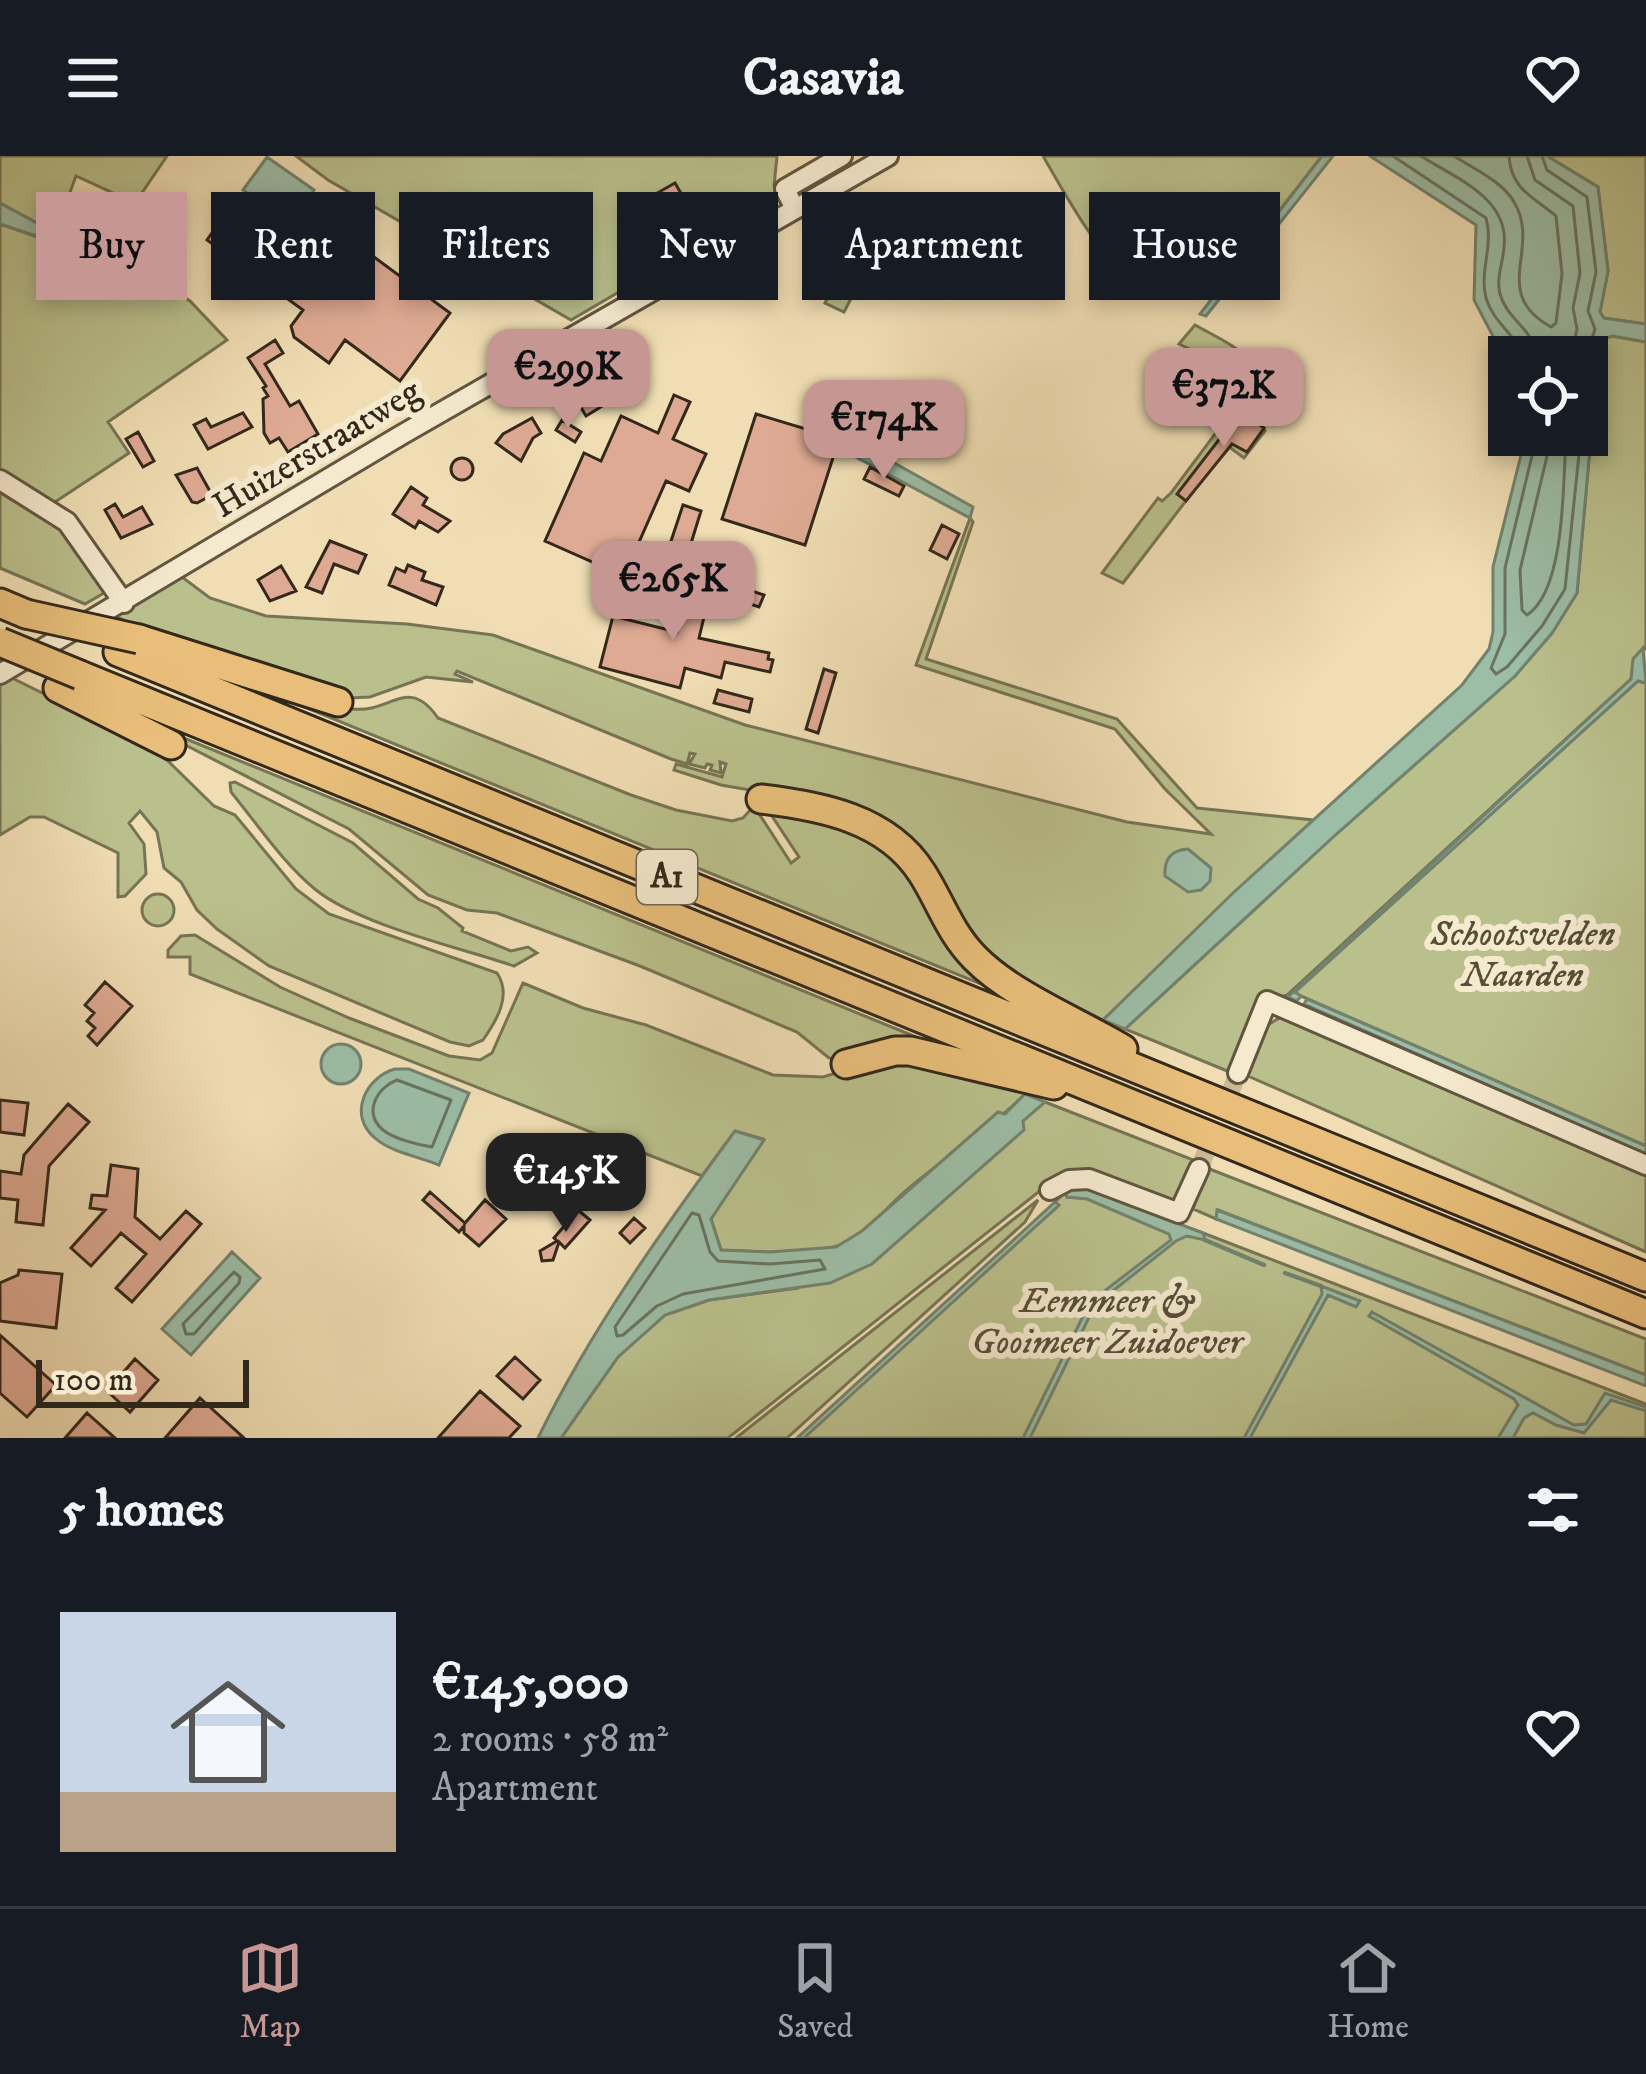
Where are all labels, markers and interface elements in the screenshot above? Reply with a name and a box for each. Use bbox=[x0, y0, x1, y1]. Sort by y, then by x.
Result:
icon: menu bbox=[60, 45, 126, 111]
text: Casavia bbox=[743, 45, 903, 112]
icon: heart bbox=[1520, 45, 1586, 111]
chip: Buy bbox=[36, 192, 187, 300]
chip: Rent bbox=[211, 192, 375, 300]
chip: Filters bbox=[399, 192, 593, 300]
chip: New bbox=[617, 192, 778, 300]
chip: Apartment bbox=[802, 192, 1065, 300]
chip: House bbox=[1089, 192, 1280, 300]
pin: €299K bbox=[484, 329, 652, 431]
map controls bbox=[1488, 336, 1608, 456]
button: locate bbox=[1488, 336, 1608, 456]
text: €299K bbox=[514, 343, 622, 392]
pin: €372K bbox=[1140, 348, 1308, 450]
text: €372K bbox=[1172, 362, 1276, 411]
street label: Huizerstraatweg bbox=[205, 369, 430, 529]
pin: €174K bbox=[800, 380, 968, 482]
text: €174K bbox=[831, 394, 937, 443]
pin: €265K bbox=[589, 541, 757, 643]
text: €265K bbox=[618, 555, 728, 604]
road number: A1 bbox=[637, 850, 697, 904]
park label: Schootsvelden Naarden bbox=[1429, 912, 1616, 998]
pin: €145K bbox=[482, 1133, 650, 1235]
text: €145K bbox=[513, 1147, 619, 1196]
park label: Eemmeer & Gooimeer Zuidoever bbox=[972, 1279, 1246, 1365]
scale bar bbox=[36, 1354, 249, 1407]
text: 100 m bbox=[54, 1360, 133, 1401]
icon: filters bbox=[1520, 1477, 1586, 1543]
text: 5 homes bbox=[60, 1478, 224, 1542]
text: €145,000 bbox=[432, 1651, 630, 1715]
icon: home bbox=[156, 1660, 300, 1804]
icon: heart bbox=[1520, 1699, 1586, 1765]
text: 2 rooms · 58 m² bbox=[432, 1715, 668, 1764]
text: Apartment bbox=[432, 1764, 598, 1813]
tab: Map bbox=[237, 1935, 303, 2048]
tab: Saved bbox=[777, 1935, 853, 2048]
tab: Home bbox=[1327, 1935, 1409, 2048]

